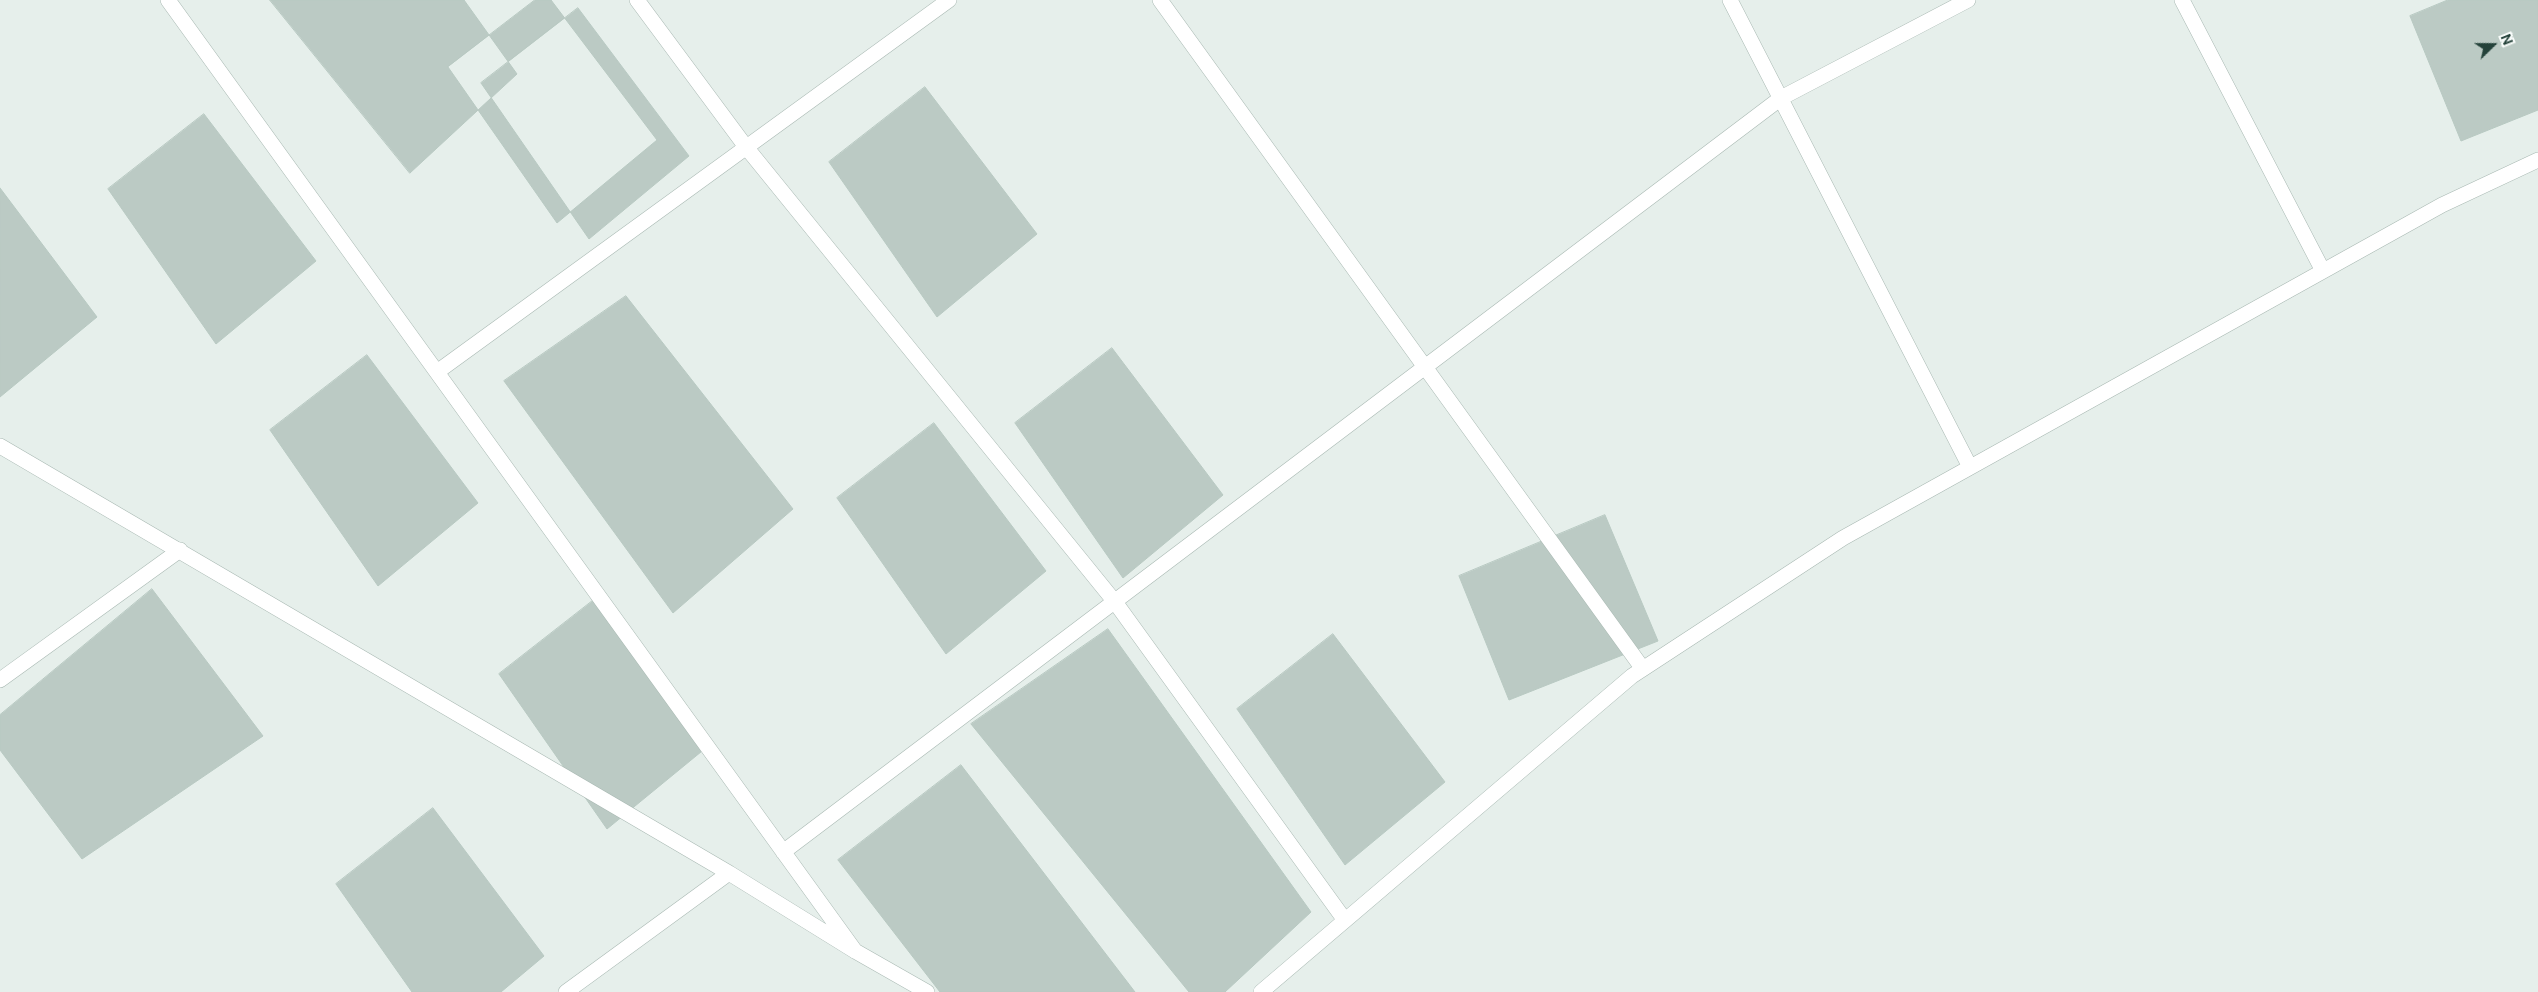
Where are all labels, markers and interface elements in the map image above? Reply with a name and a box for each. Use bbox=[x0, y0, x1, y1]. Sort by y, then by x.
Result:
north arrow bbox=[2468, 20, 2518, 70]
text: N bbox=[2497, 31, 2517, 47]

